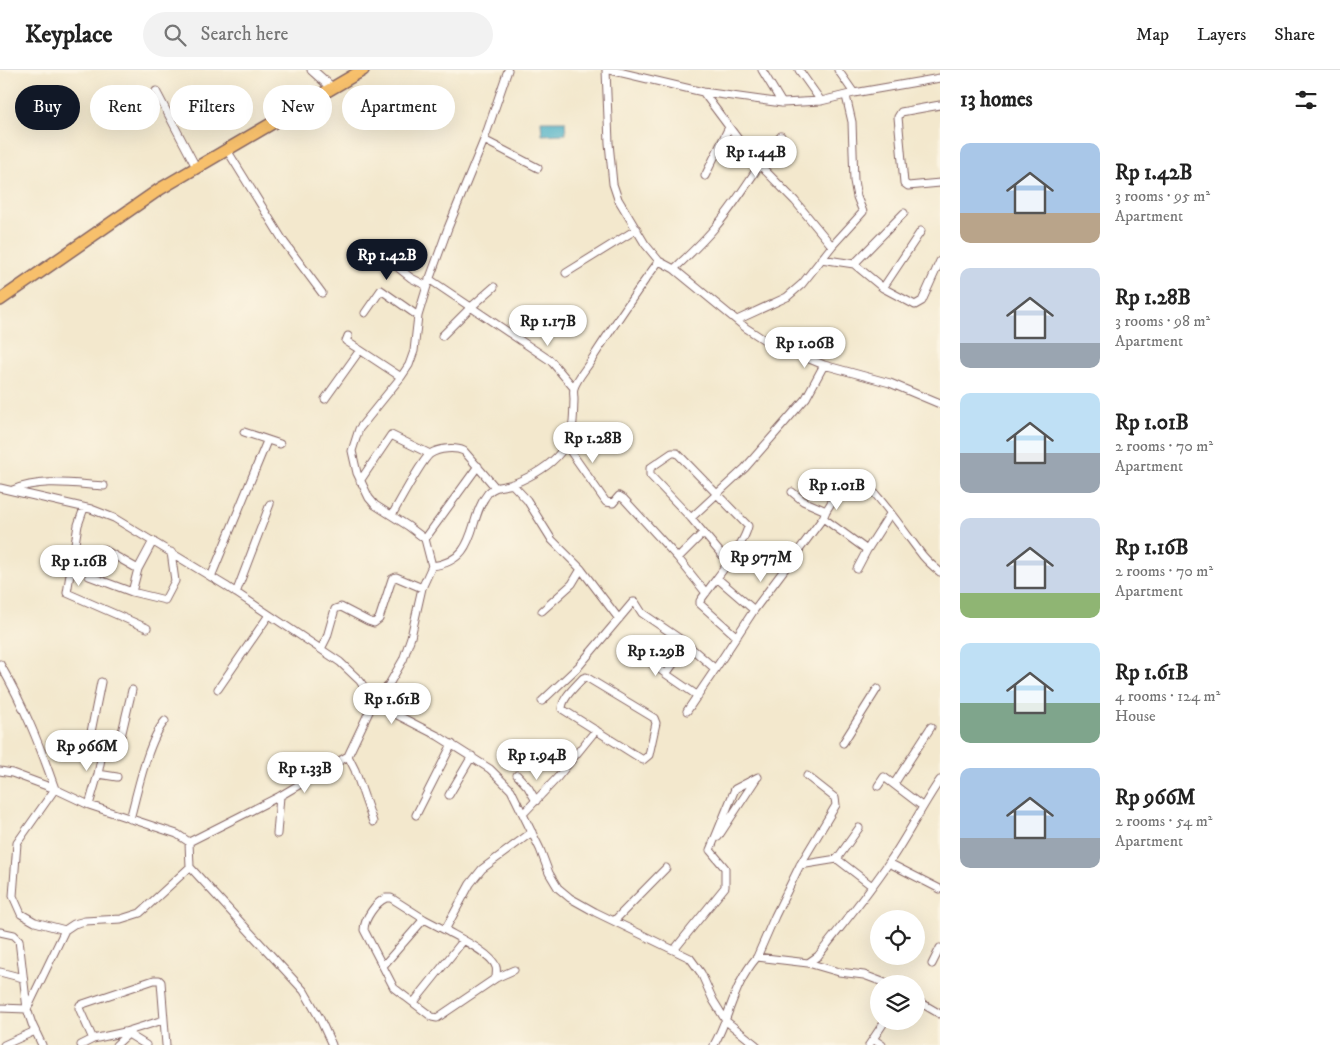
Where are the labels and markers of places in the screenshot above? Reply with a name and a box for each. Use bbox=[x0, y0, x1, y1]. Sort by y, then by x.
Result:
pin: Rp 1.44B bbox=[704, 136, 808, 178]
pin: Rp 1.42B bbox=[335, 238, 439, 281]
pin: Rp 1.17B bbox=[496, 304, 600, 347]
pin: Rp 1.06B bbox=[753, 326, 857, 369]
pin: Rp 1.28B bbox=[541, 422, 645, 464]
pin: Rp 1.01B bbox=[785, 468, 889, 511]
pin: Rp 977M bbox=[715, 540, 807, 583]
pin: Rp 1.16B bbox=[27, 544, 131, 587]
pin: Rp 1.29B bbox=[604, 634, 708, 677]
pin: Rp 1.61B bbox=[340, 682, 444, 725]
pin: Rp 966M bbox=[41, 730, 133, 772]
pin: Rp 1.94B bbox=[485, 738, 589, 781]
pin: Rp 1.33B bbox=[253, 752, 357, 794]

